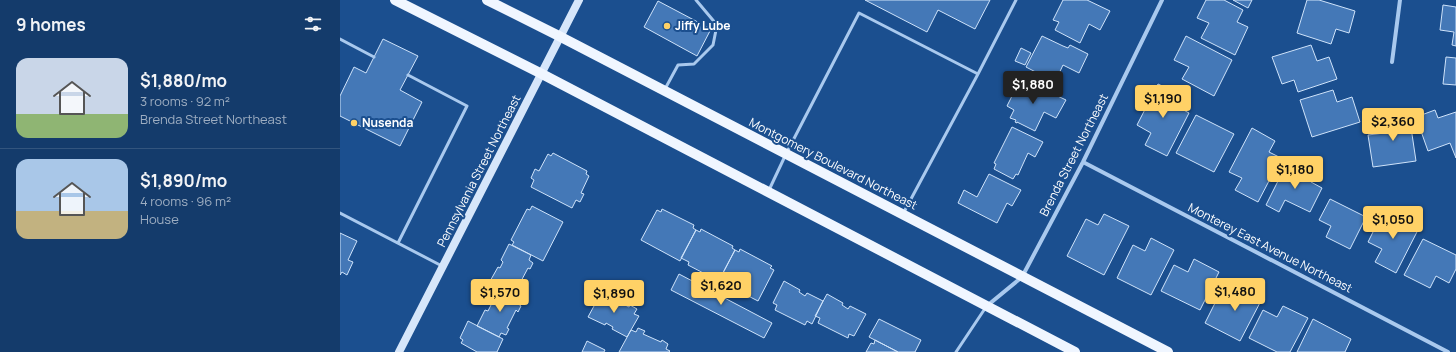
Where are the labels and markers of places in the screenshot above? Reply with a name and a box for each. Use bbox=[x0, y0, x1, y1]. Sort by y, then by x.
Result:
place label: Jiffy Lube bbox=[675, 17, 731, 34]
marker: Jiffy Lube bbox=[662, 21, 672, 31]
pin: $1,880 bbox=[1000, 71, 1066, 105]
pin: $1,190 bbox=[1130, 85, 1196, 119]
pin: $2,360 bbox=[1360, 108, 1426, 142]
place label: Nusenda bbox=[362, 114, 413, 131]
marker: Nusenda bbox=[349, 118, 359, 128]
pin: $1,180 bbox=[1262, 156, 1328, 190]
pin: $1,050 bbox=[1360, 206, 1426, 240]
pin: $1,620 bbox=[688, 272, 754, 306]
pin: $1,480 bbox=[1202, 278, 1268, 312]
pin: $1,570 bbox=[467, 279, 533, 313]
pin: $1,890 bbox=[581, 280, 647, 314]

